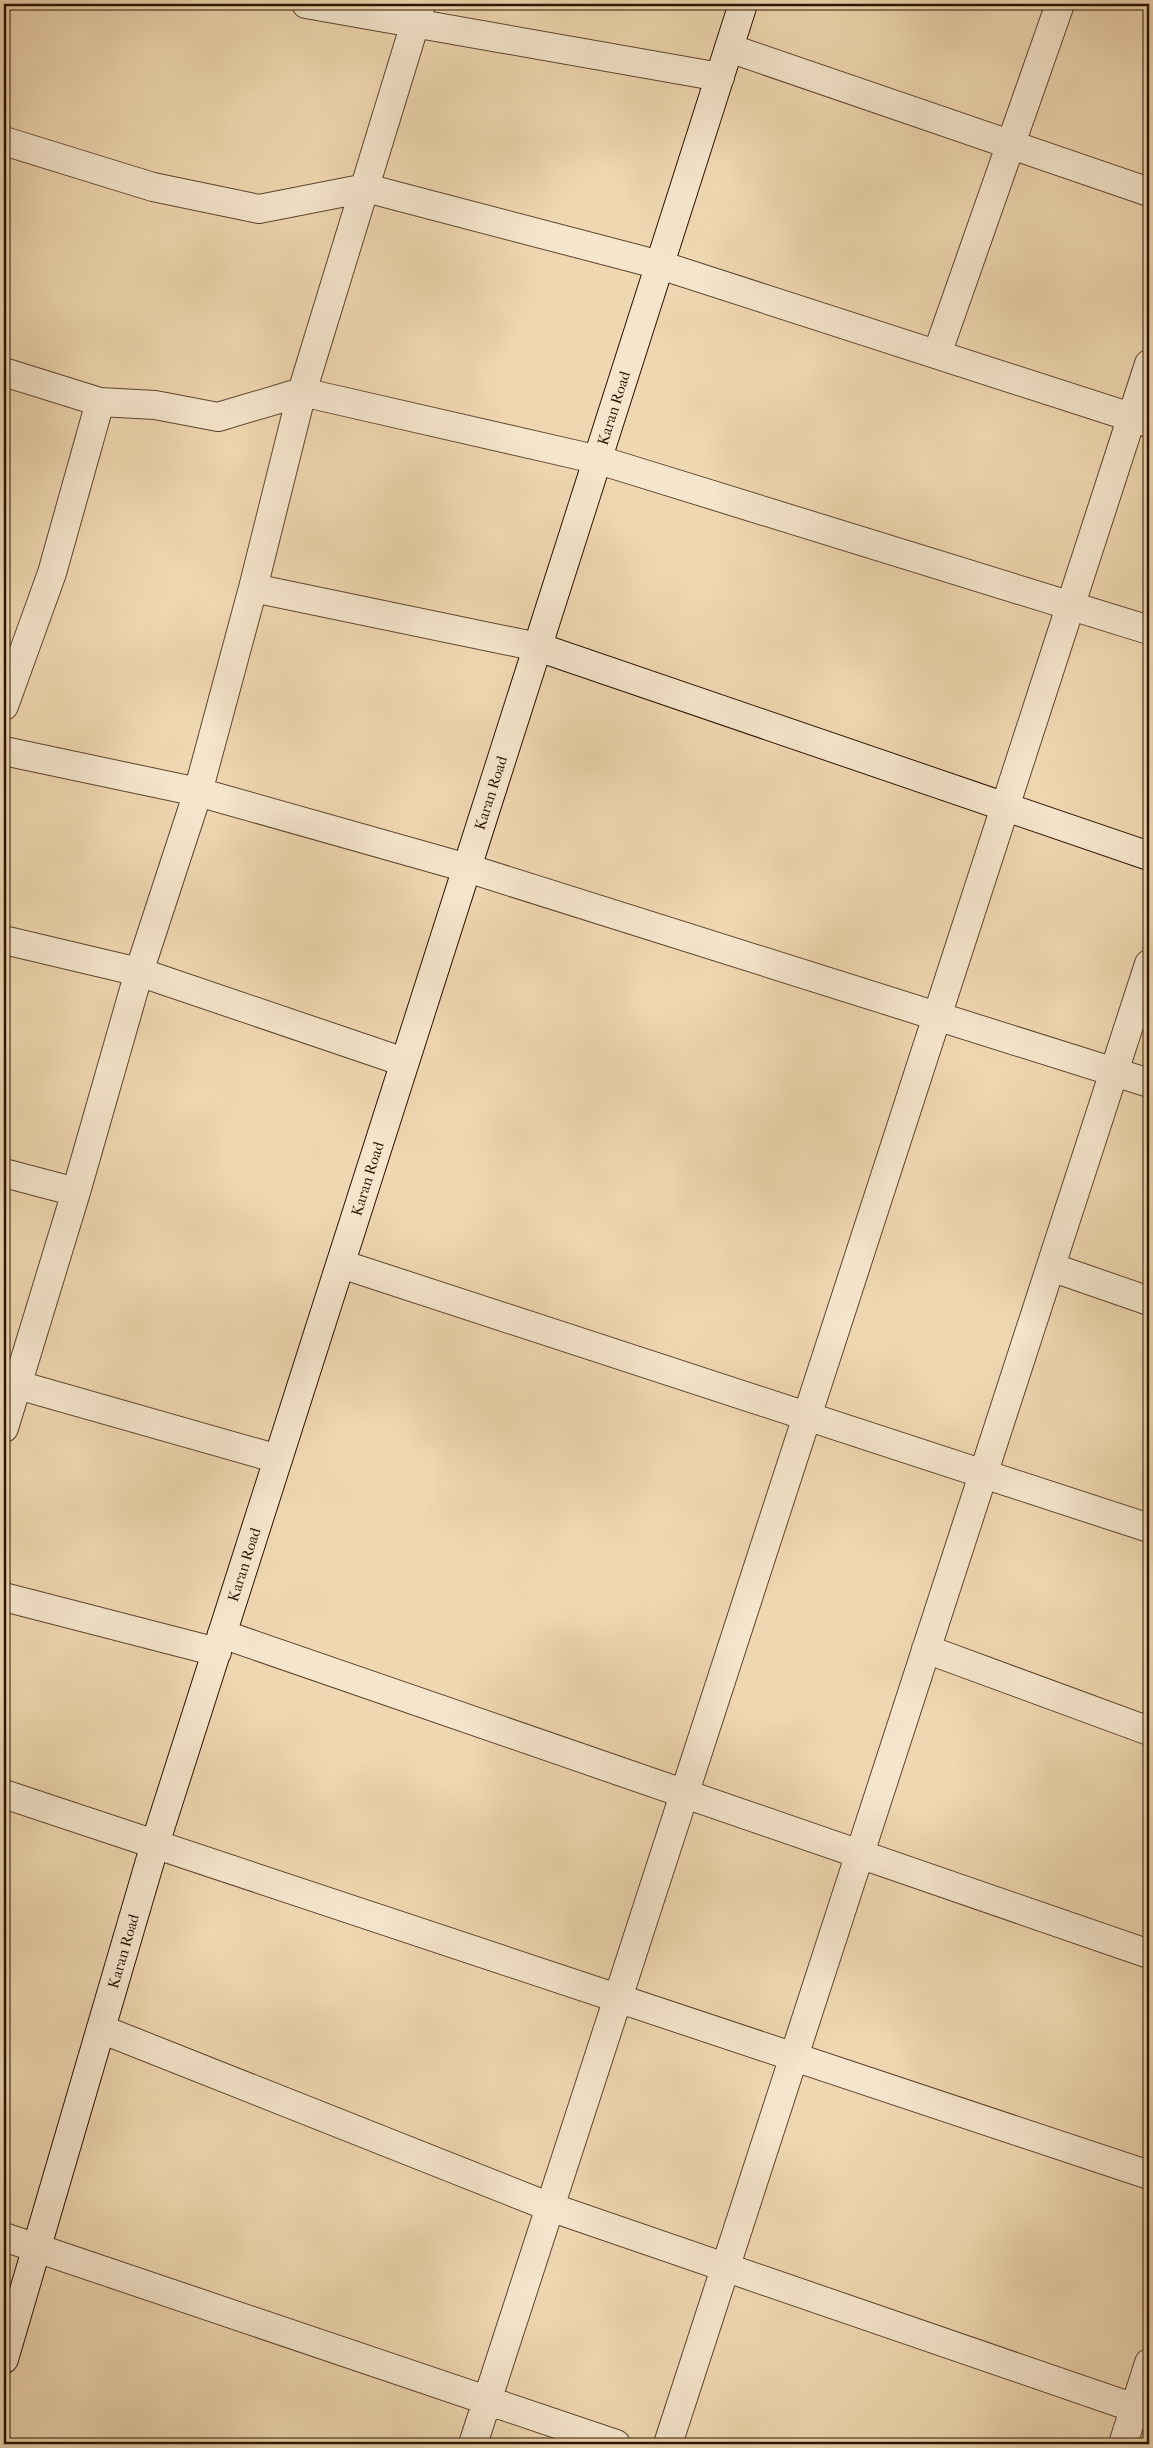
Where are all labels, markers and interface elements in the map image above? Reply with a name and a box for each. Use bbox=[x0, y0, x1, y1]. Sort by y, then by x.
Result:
street label: Karan Road bbox=[594, 368, 634, 447]
street label: Karan Road bbox=[471, 753, 511, 832]
street label: Karan Road bbox=[347, 1139, 388, 1218]
street label: Karan Road bbox=[224, 1525, 265, 1604]
street label: Karan Road bbox=[104, 1911, 143, 1991]

